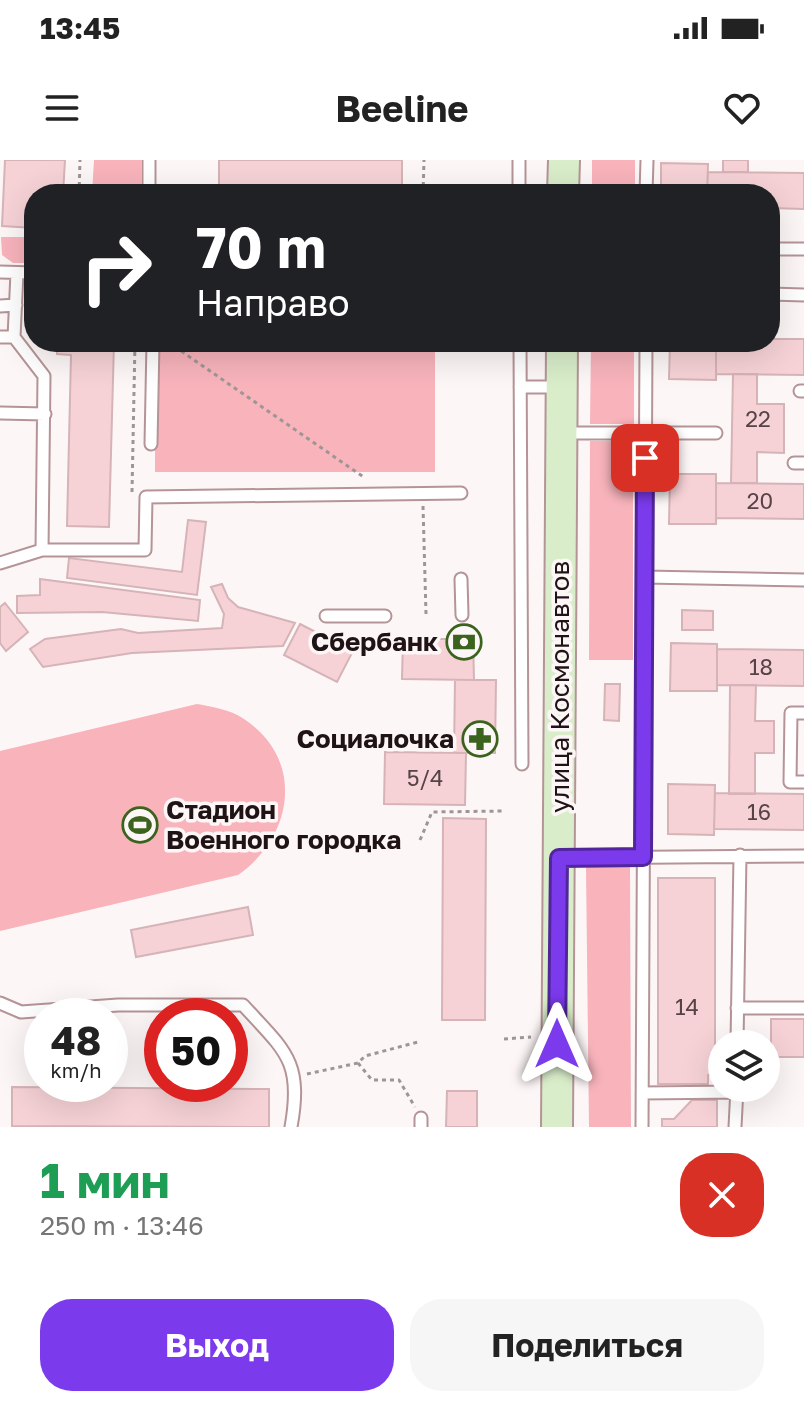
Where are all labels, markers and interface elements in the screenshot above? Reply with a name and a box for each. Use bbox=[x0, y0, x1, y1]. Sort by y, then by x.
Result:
text: 13:45 bbox=[40, 10, 120, 46]
icon: menu bbox=[40, 86, 84, 130]
icon: heart bbox=[720, 86, 764, 130]
text: Beeline bbox=[336, 87, 468, 130]
text: 70 m bbox=[196, 213, 326, 280]
icon: right bbox=[64, 216, 168, 320]
text: Направо bbox=[196, 281, 350, 324]
house number: 22 bbox=[745, 405, 771, 432]
pin bbox=[611, 424, 679, 492]
icon: arrive bbox=[623, 436, 667, 480]
house number: 20 bbox=[747, 487, 773, 514]
street label: улица Космонавтов bbox=[544, 561, 575, 813]
bank icon: Сбербанк bbox=[445, 623, 483, 661]
place label: Сбербанк bbox=[311, 626, 438, 657]
house number: 18 bbox=[749, 653, 773, 680]
pharmacy icon: Социалочка bbox=[461, 720, 499, 758]
place label: Социалочка bbox=[297, 723, 454, 754]
house number: 5/4 bbox=[407, 764, 443, 791]
place label: Стадион Военного городка bbox=[166, 794, 401, 855]
house number: 16 bbox=[747, 798, 771, 825]
sports icon: Стадион Военного городка bbox=[121, 806, 159, 844]
house number: 14 bbox=[675, 993, 699, 1020]
speed limit sign: 50 bbox=[144, 998, 248, 1102]
position arrow bbox=[515, 1002, 599, 1086]
text: 48 bbox=[51, 1016, 101, 1064]
map controls bbox=[708, 1030, 780, 1102]
button: layers bbox=[708, 1030, 780, 1102]
text: km/h bbox=[51, 1058, 101, 1082]
text: 1 мин bbox=[40, 1151, 170, 1209]
button: close bbox=[680, 1153, 764, 1237]
text: 250 m · 13:46 bbox=[40, 1210, 204, 1241]
button: Выход bbox=[40, 1299, 394, 1391]
button: Поделиться bbox=[410, 1299, 764, 1391]

